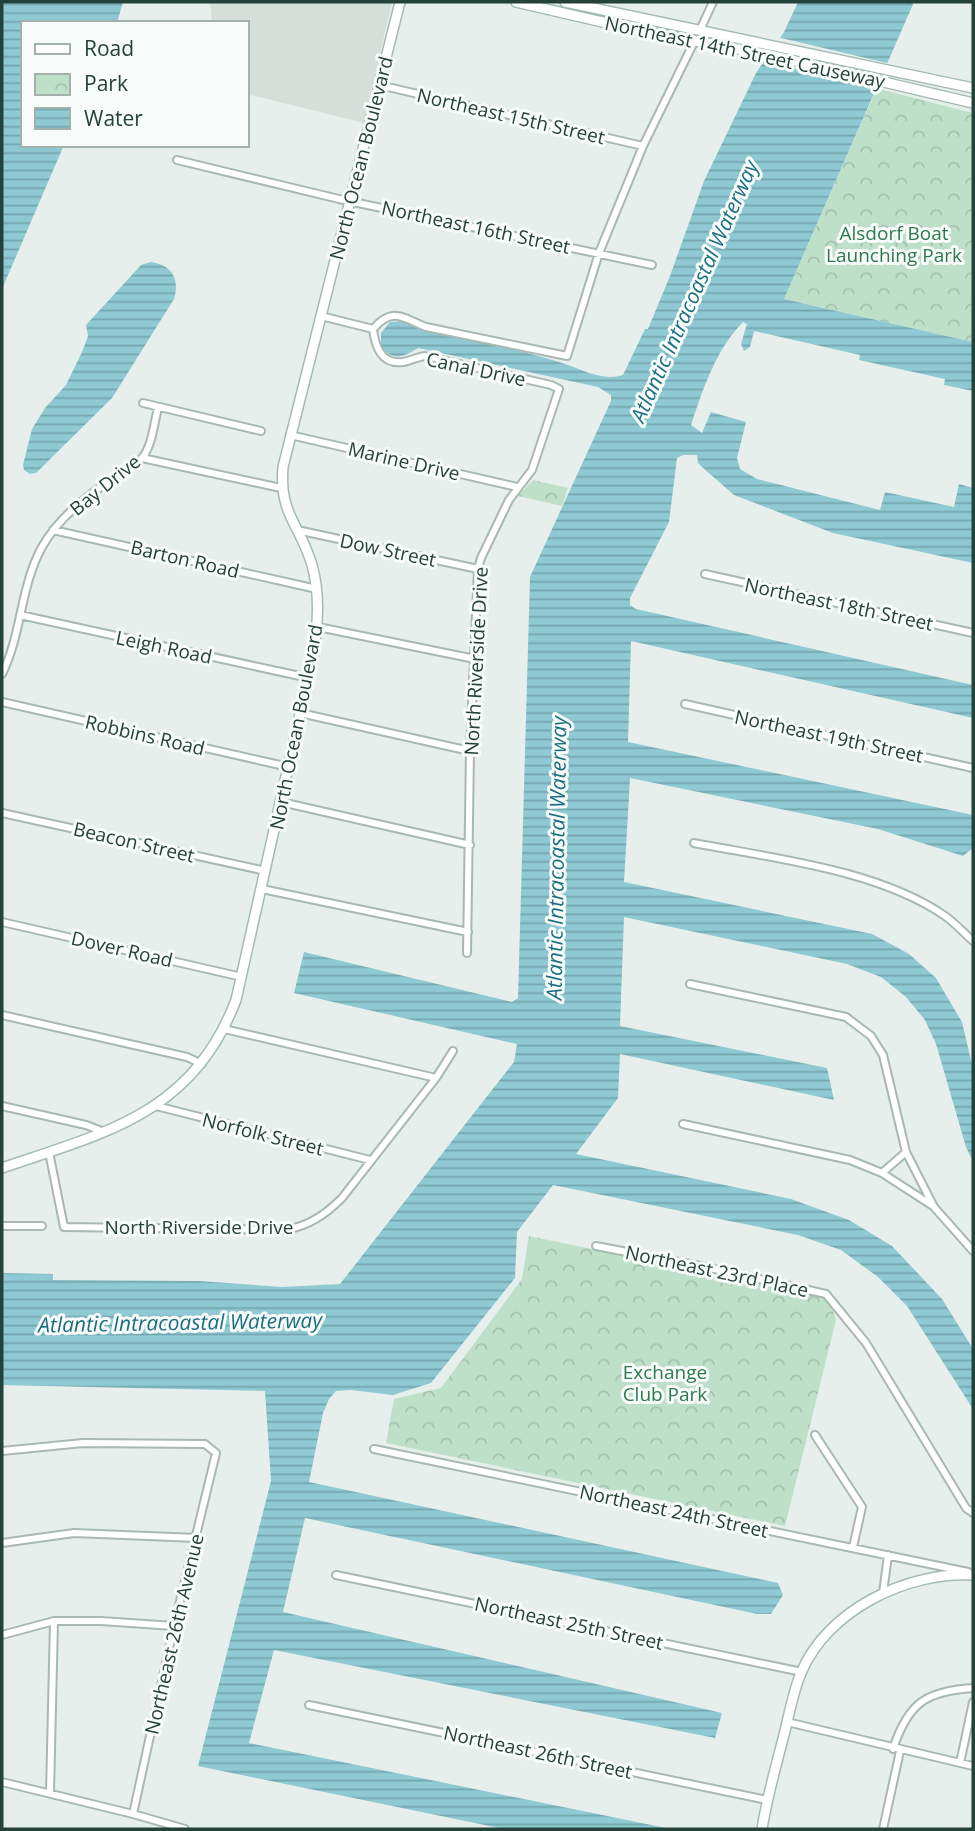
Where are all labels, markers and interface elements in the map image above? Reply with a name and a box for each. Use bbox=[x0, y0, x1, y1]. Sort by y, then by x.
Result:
street label: Northeast 14th Street Causeway bbox=[603, 10, 888, 95]
legend bbox=[21, 21, 248, 147]
text: Road bbox=[84, 34, 134, 62]
street label: North Ocean Boulevard bbox=[323, 54, 399, 262]
text: Park bbox=[84, 69, 128, 97]
street label: Northeast 15th Street bbox=[414, 82, 608, 150]
text: Water bbox=[84, 104, 143, 132]
water label: Atlantic Intracoastal Waterway bbox=[623, 154, 765, 428]
street label: Northeast 16th Street bbox=[379, 194, 573, 260]
park label: Alsdorf Boat Launching Park bbox=[826, 220, 962, 268]
street label: Canal Drive bbox=[424, 346, 528, 392]
street label: Marine Drive bbox=[346, 436, 462, 486]
street label: Bay Drive bbox=[64, 449, 146, 521]
street label: Dow Street bbox=[337, 527, 439, 573]
street label: Barton Road bbox=[128, 534, 242, 584]
street label: North Riverside Drive bbox=[458, 566, 494, 756]
street label: Northeast 18th Street bbox=[742, 571, 936, 637]
street label: North Ocean Boulevard bbox=[263, 622, 329, 832]
street label: Leigh Road bbox=[114, 624, 214, 670]
street label: Northeast 19th Street bbox=[732, 703, 926, 769]
street label: Robbins Road bbox=[83, 709, 207, 761]
water label: Atlantic Intracoastal Waterway bbox=[539, 715, 572, 1002]
street label: Beacon Street bbox=[71, 815, 197, 869]
street label: Dover Road bbox=[69, 925, 175, 973]
street label: Norfolk Street bbox=[200, 1106, 327, 1162]
street label: North Riverside Drive bbox=[105, 1214, 293, 1240]
street label: Northeast 23rd Place bbox=[623, 1239, 811, 1303]
water label: Atlantic Intracoastal Waterway bbox=[36, 1306, 323, 1339]
park label: Exchange Club Park bbox=[623, 1359, 707, 1407]
street label: Northeast 24th Street bbox=[577, 1478, 771, 1544]
street label: Northeast 26th Avenue bbox=[138, 1531, 210, 1737]
street label: Northeast 25th Street bbox=[472, 1590, 666, 1656]
street label: Northeast 26th Street bbox=[441, 1719, 635, 1785]

